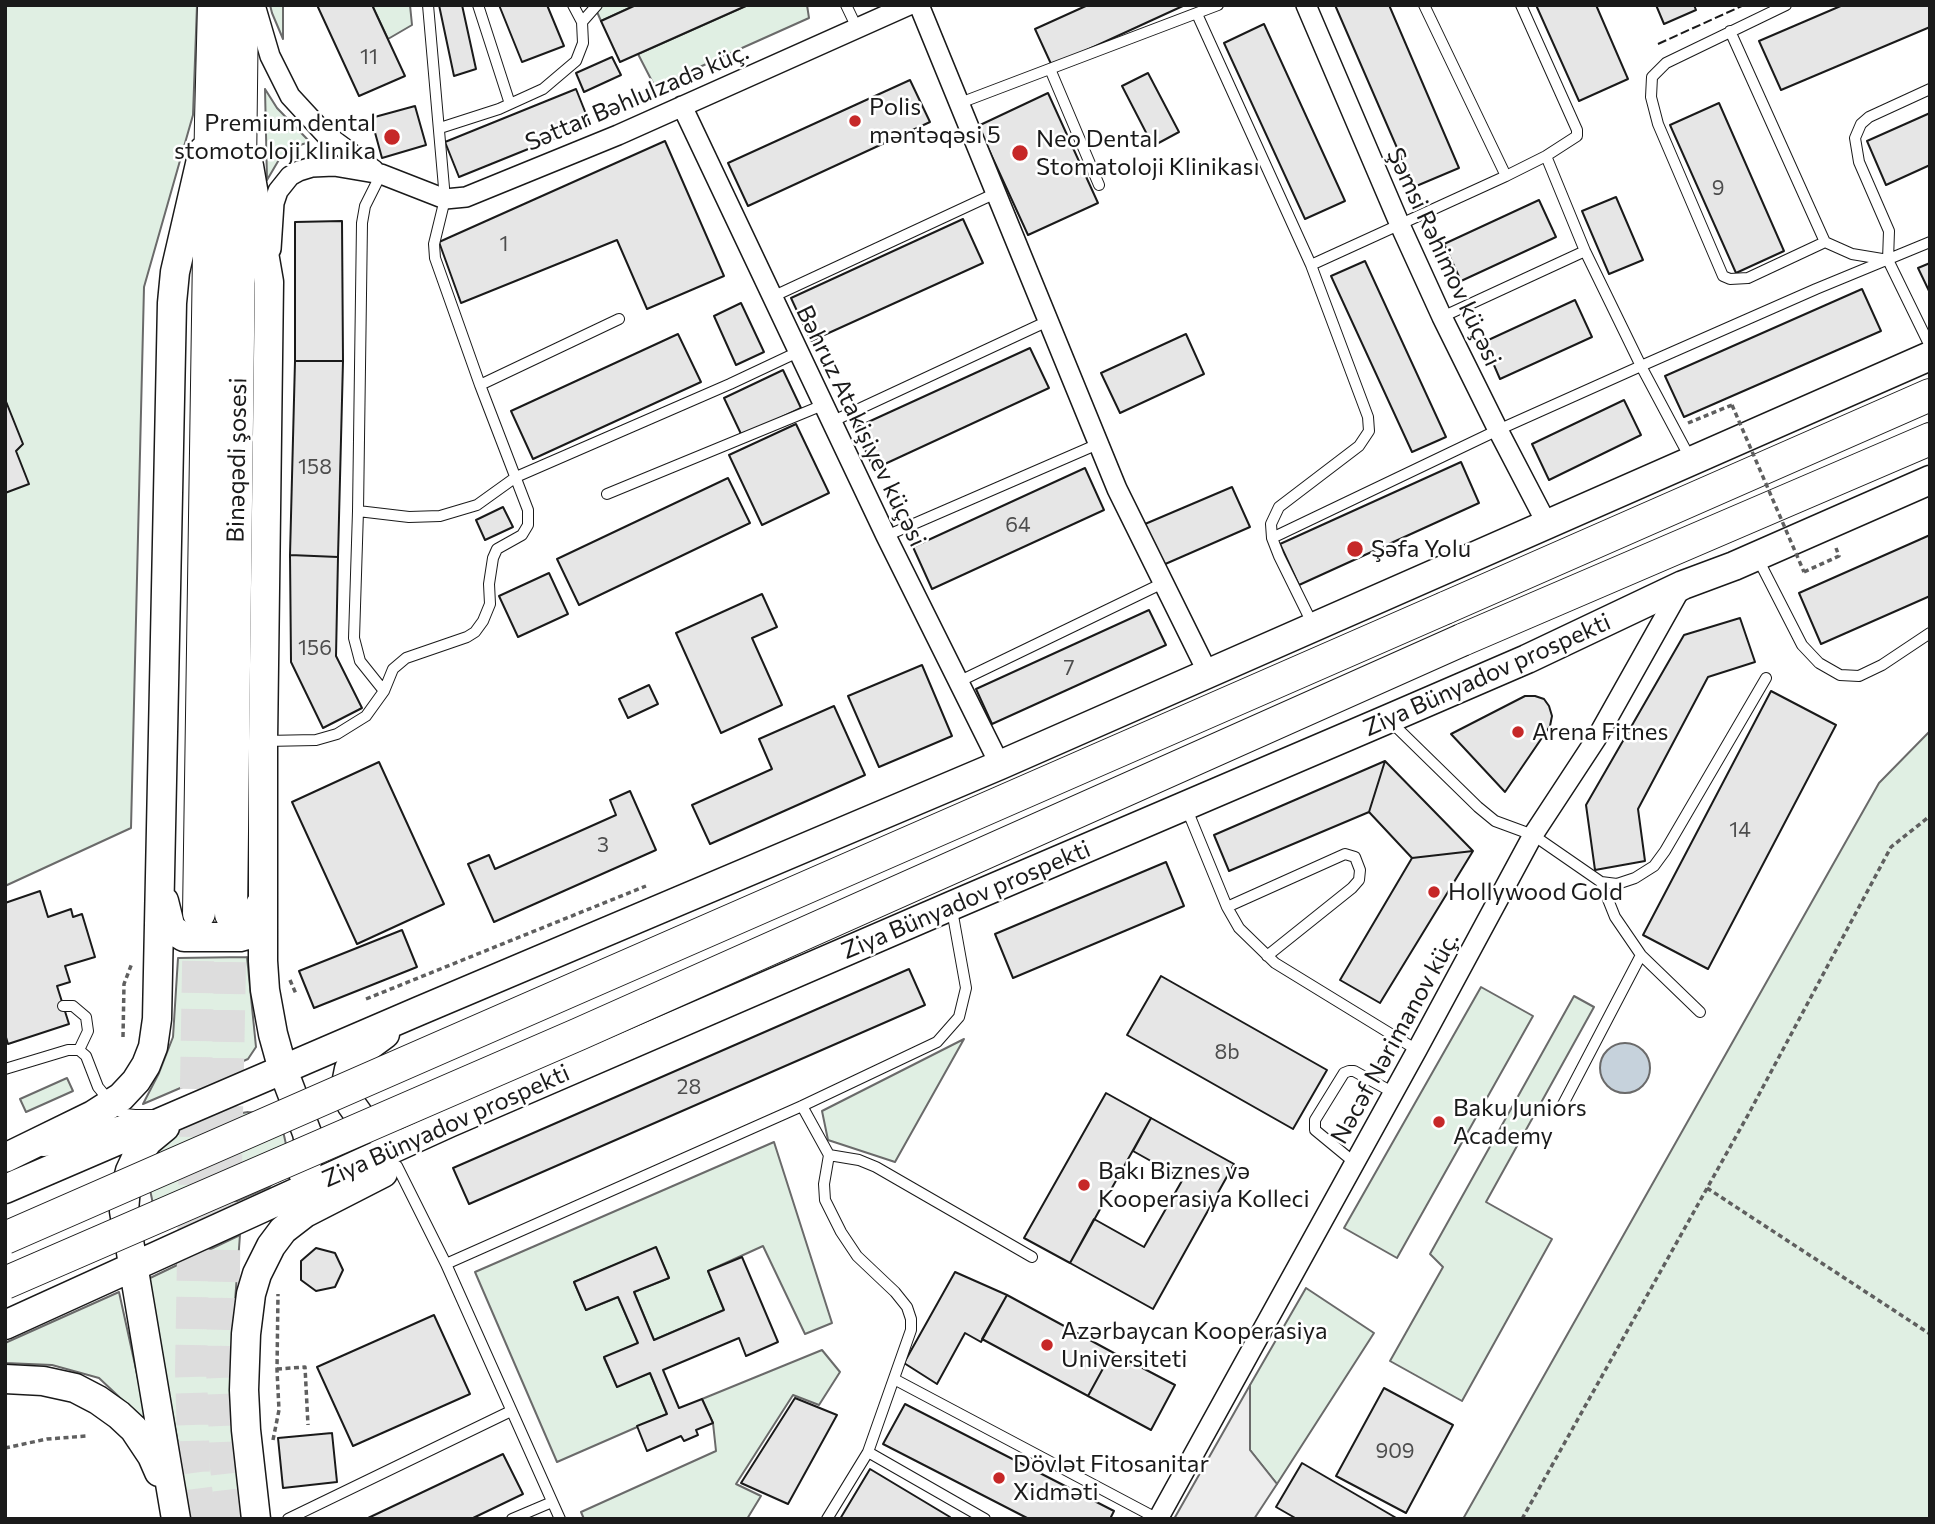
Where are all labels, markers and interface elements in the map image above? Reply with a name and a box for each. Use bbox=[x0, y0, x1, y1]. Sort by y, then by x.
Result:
street label: Səttar Bəhlulzadə küç. bbox=[521, 37, 753, 157]
house number: 11 bbox=[360, 44, 378, 70]
place label: Polis məntəqəsi 5 bbox=[869, 93, 1001, 149]
place label: Premium dental stomotoloji klinika bbox=[174, 109, 376, 165]
marker: Polis məntəqəsi 5 bbox=[847, 113, 863, 129]
place label: Neo Dental Stomatoloji Klinikası bbox=[1036, 125, 1260, 181]
marker: Premium dental stomotoloji klinika bbox=[382, 127, 402, 147]
marker: Neo Dental Stomatoloji Klinikası bbox=[1010, 143, 1030, 163]
street label: Şəmsi Rəhimov küçəsi bbox=[1381, 143, 1507, 371]
house number: 9 bbox=[1712, 175, 1724, 201]
house number: 1 bbox=[500, 231, 508, 257]
street label: Bəhruz Atakişiyev küçəsi bbox=[790, 301, 932, 551]
street label: Binəqədi şosesi bbox=[221, 377, 253, 543]
house number: 158 bbox=[298, 454, 332, 480]
house number: 64 bbox=[1005, 512, 1031, 538]
place label: Şəfa Yolu bbox=[1371, 535, 1471, 563]
marker: Şəfa Yolu bbox=[1345, 539, 1365, 559]
street label: Ziya Bünyadov prospekti bbox=[1359, 607, 1615, 743]
house number: 156 bbox=[298, 635, 332, 661]
house number: 7 bbox=[1063, 655, 1075, 681]
place label: Arena Fitnes bbox=[1532, 718, 1668, 746]
marker: Arena Fitnes bbox=[1510, 724, 1526, 740]
house number: 14 bbox=[1729, 817, 1751, 843]
house number: 3 bbox=[597, 832, 609, 858]
street label: Ziya Bünyadov prospekti bbox=[837, 834, 1095, 966]
place label: Hollywood Gold bbox=[1448, 878, 1623, 906]
marker: Hollywood Gold bbox=[1426, 884, 1442, 900]
street label: Nəcəf Nərimanov küç. bbox=[1325, 927, 1465, 1149]
house number: 8b bbox=[1214, 1039, 1240, 1065]
street label: Ziya Bünyadov prospekti bbox=[318, 1058, 574, 1194]
house number: 28 bbox=[677, 1074, 701, 1100]
place label: Baku Juniors Academy bbox=[1453, 1094, 1587, 1150]
marker: Baku Juniors Academy bbox=[1431, 1114, 1447, 1130]
place label: Bakı Biznes və Kooperasiya Kolleci bbox=[1098, 1157, 1310, 1213]
marker: Bakı Biznes və Kooperasiya Kolleci bbox=[1076, 1177, 1092, 1193]
place label: Azərbaycan Kooperasiya Universiteti bbox=[1061, 1317, 1327, 1373]
marker: Azərbaycan Kooperasiya Universiteti bbox=[1039, 1337, 1055, 1353]
house number: 909 bbox=[1375, 1438, 1415, 1464]
place label: Dövlət Fitosanitar Xidməti bbox=[1013, 1450, 1209, 1506]
marker: Dövlət Fitosanitar Xidməti bbox=[991, 1470, 1007, 1486]

